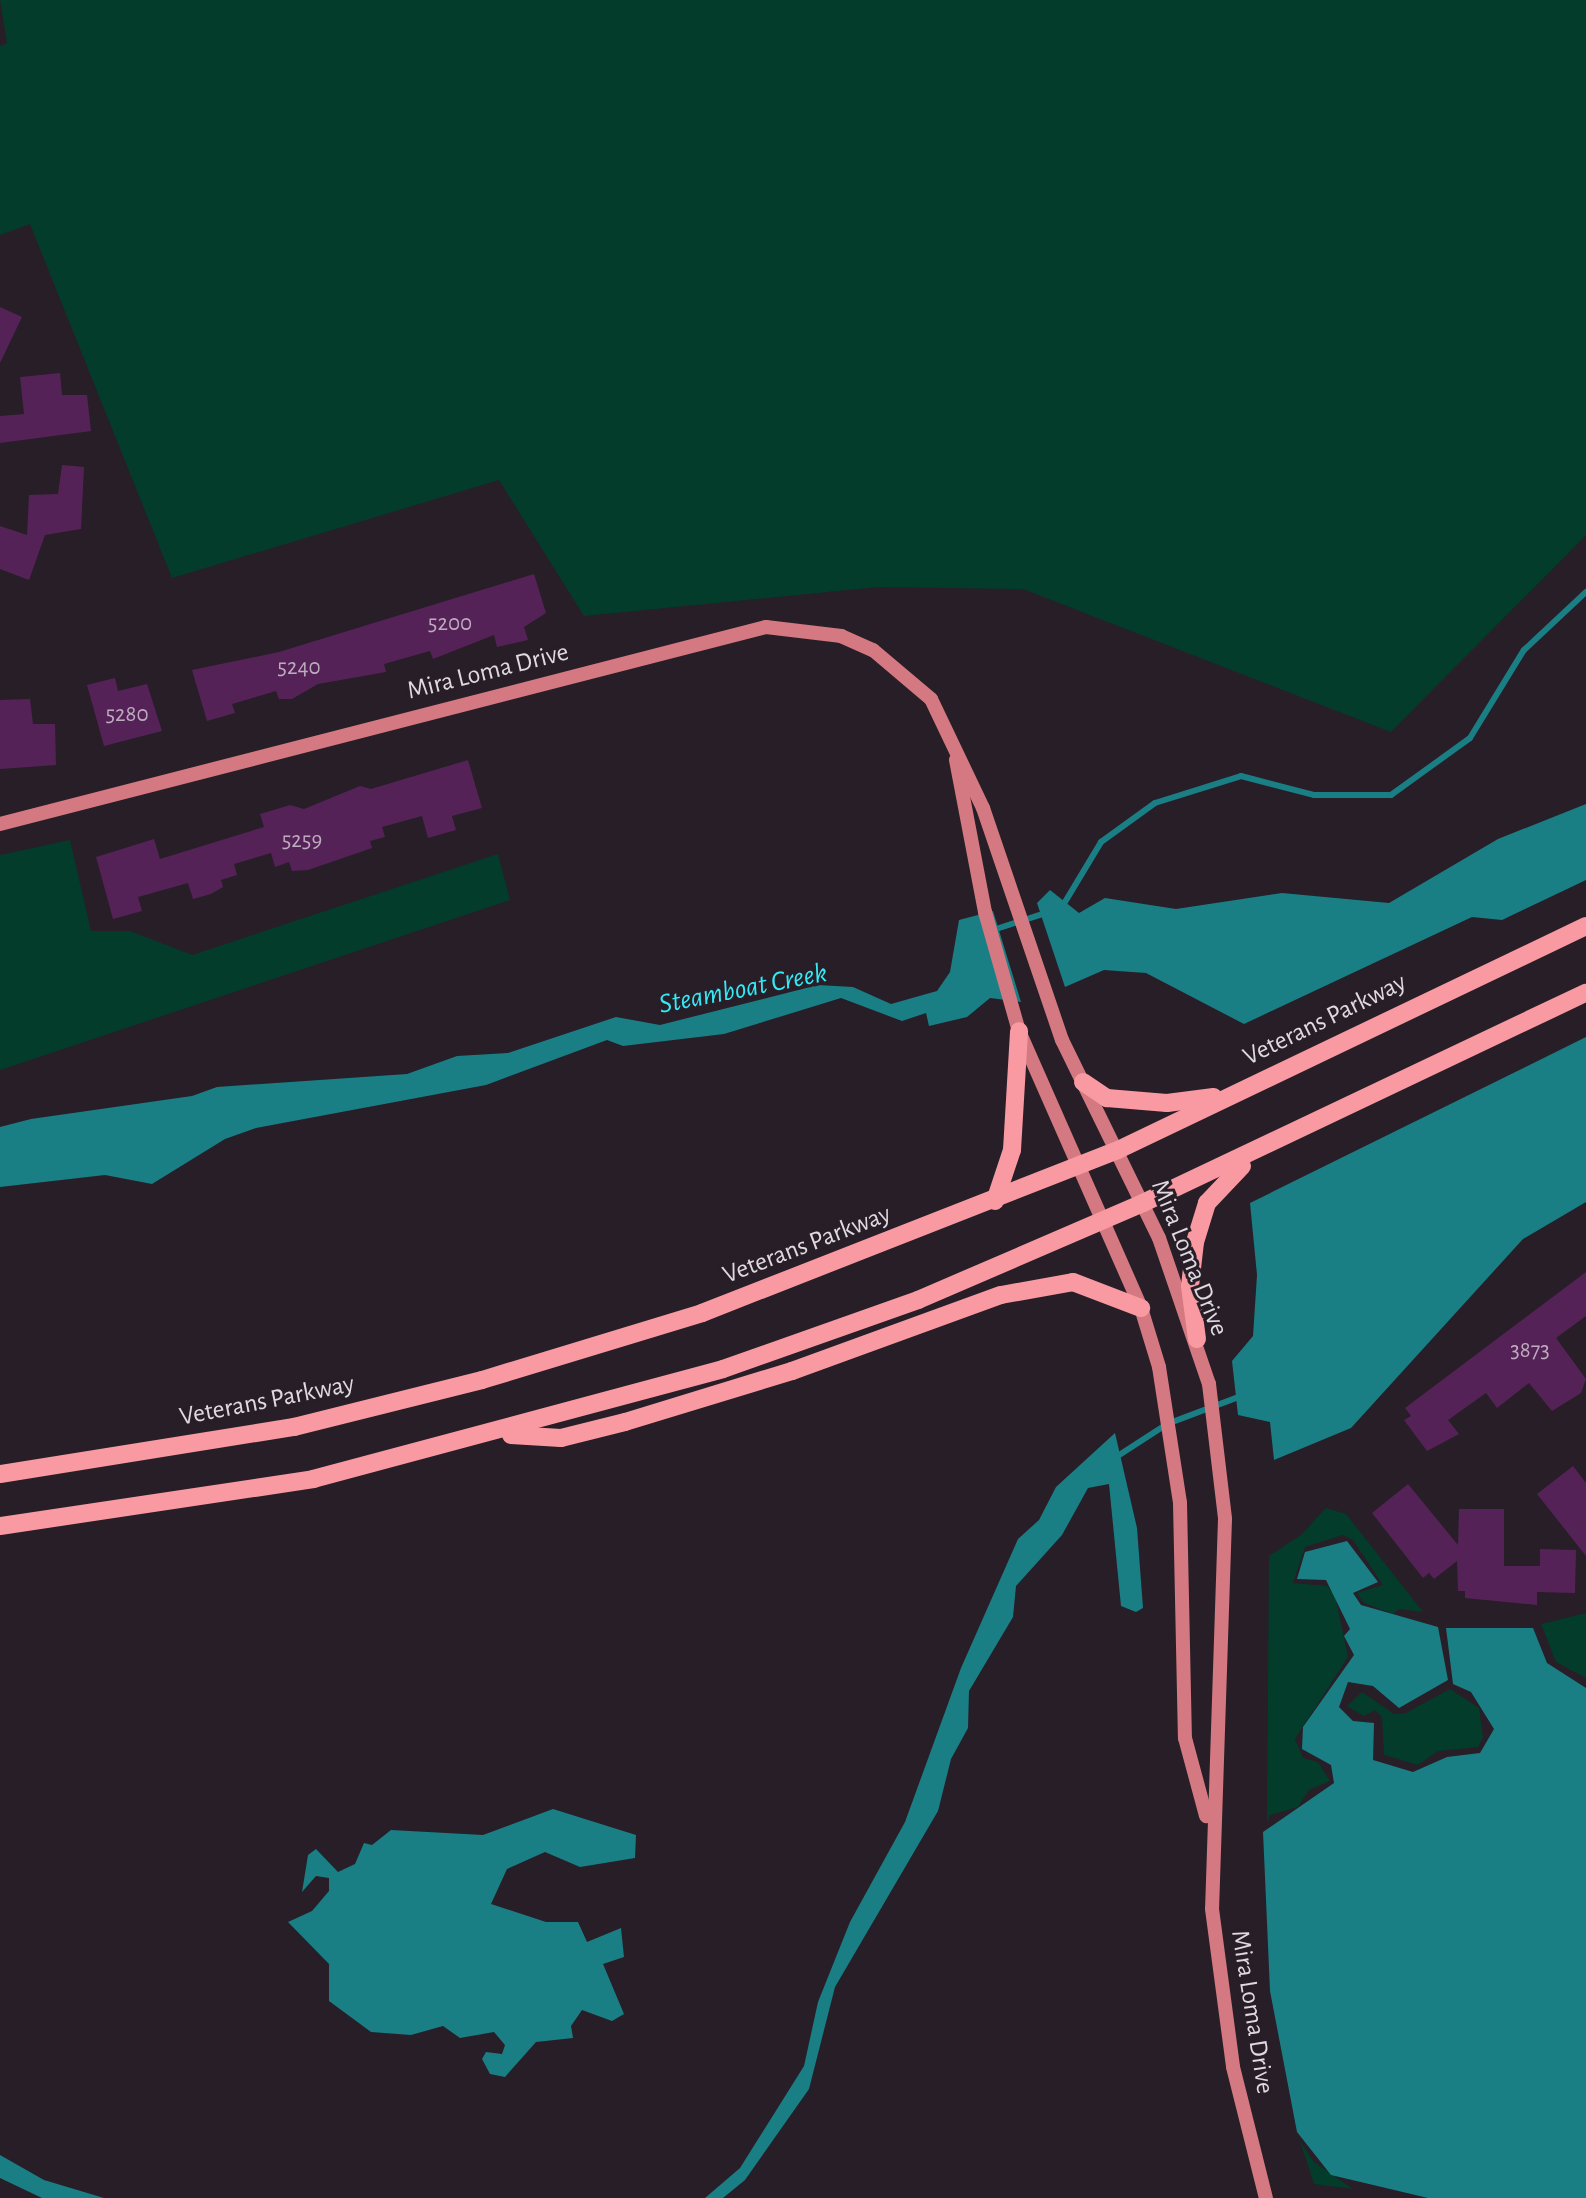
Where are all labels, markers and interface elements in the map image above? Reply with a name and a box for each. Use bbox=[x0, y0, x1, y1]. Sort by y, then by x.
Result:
house number: 5200 bbox=[428, 610, 472, 638]
street label: Mira Loma Drive bbox=[404, 637, 572, 707]
house number: 5240 bbox=[277, 654, 321, 682]
house number: 5280 bbox=[105, 701, 149, 729]
house number: 5259 bbox=[282, 827, 322, 855]
water label: Steamboat Creek bbox=[656, 956, 830, 1022]
street label: Veterans Parkway bbox=[1238, 967, 1412, 1073]
street label: Mira Loma Drive bbox=[1144, 1175, 1234, 1341]
street label: Veterans Parkway bbox=[719, 1199, 895, 1291]
house number: 3873 bbox=[1510, 1337, 1550, 1365]
street label: Veterans Parkway bbox=[177, 1369, 357, 1433]
street label: Mira Loma Drive bbox=[1224, 1928, 1280, 2096]

